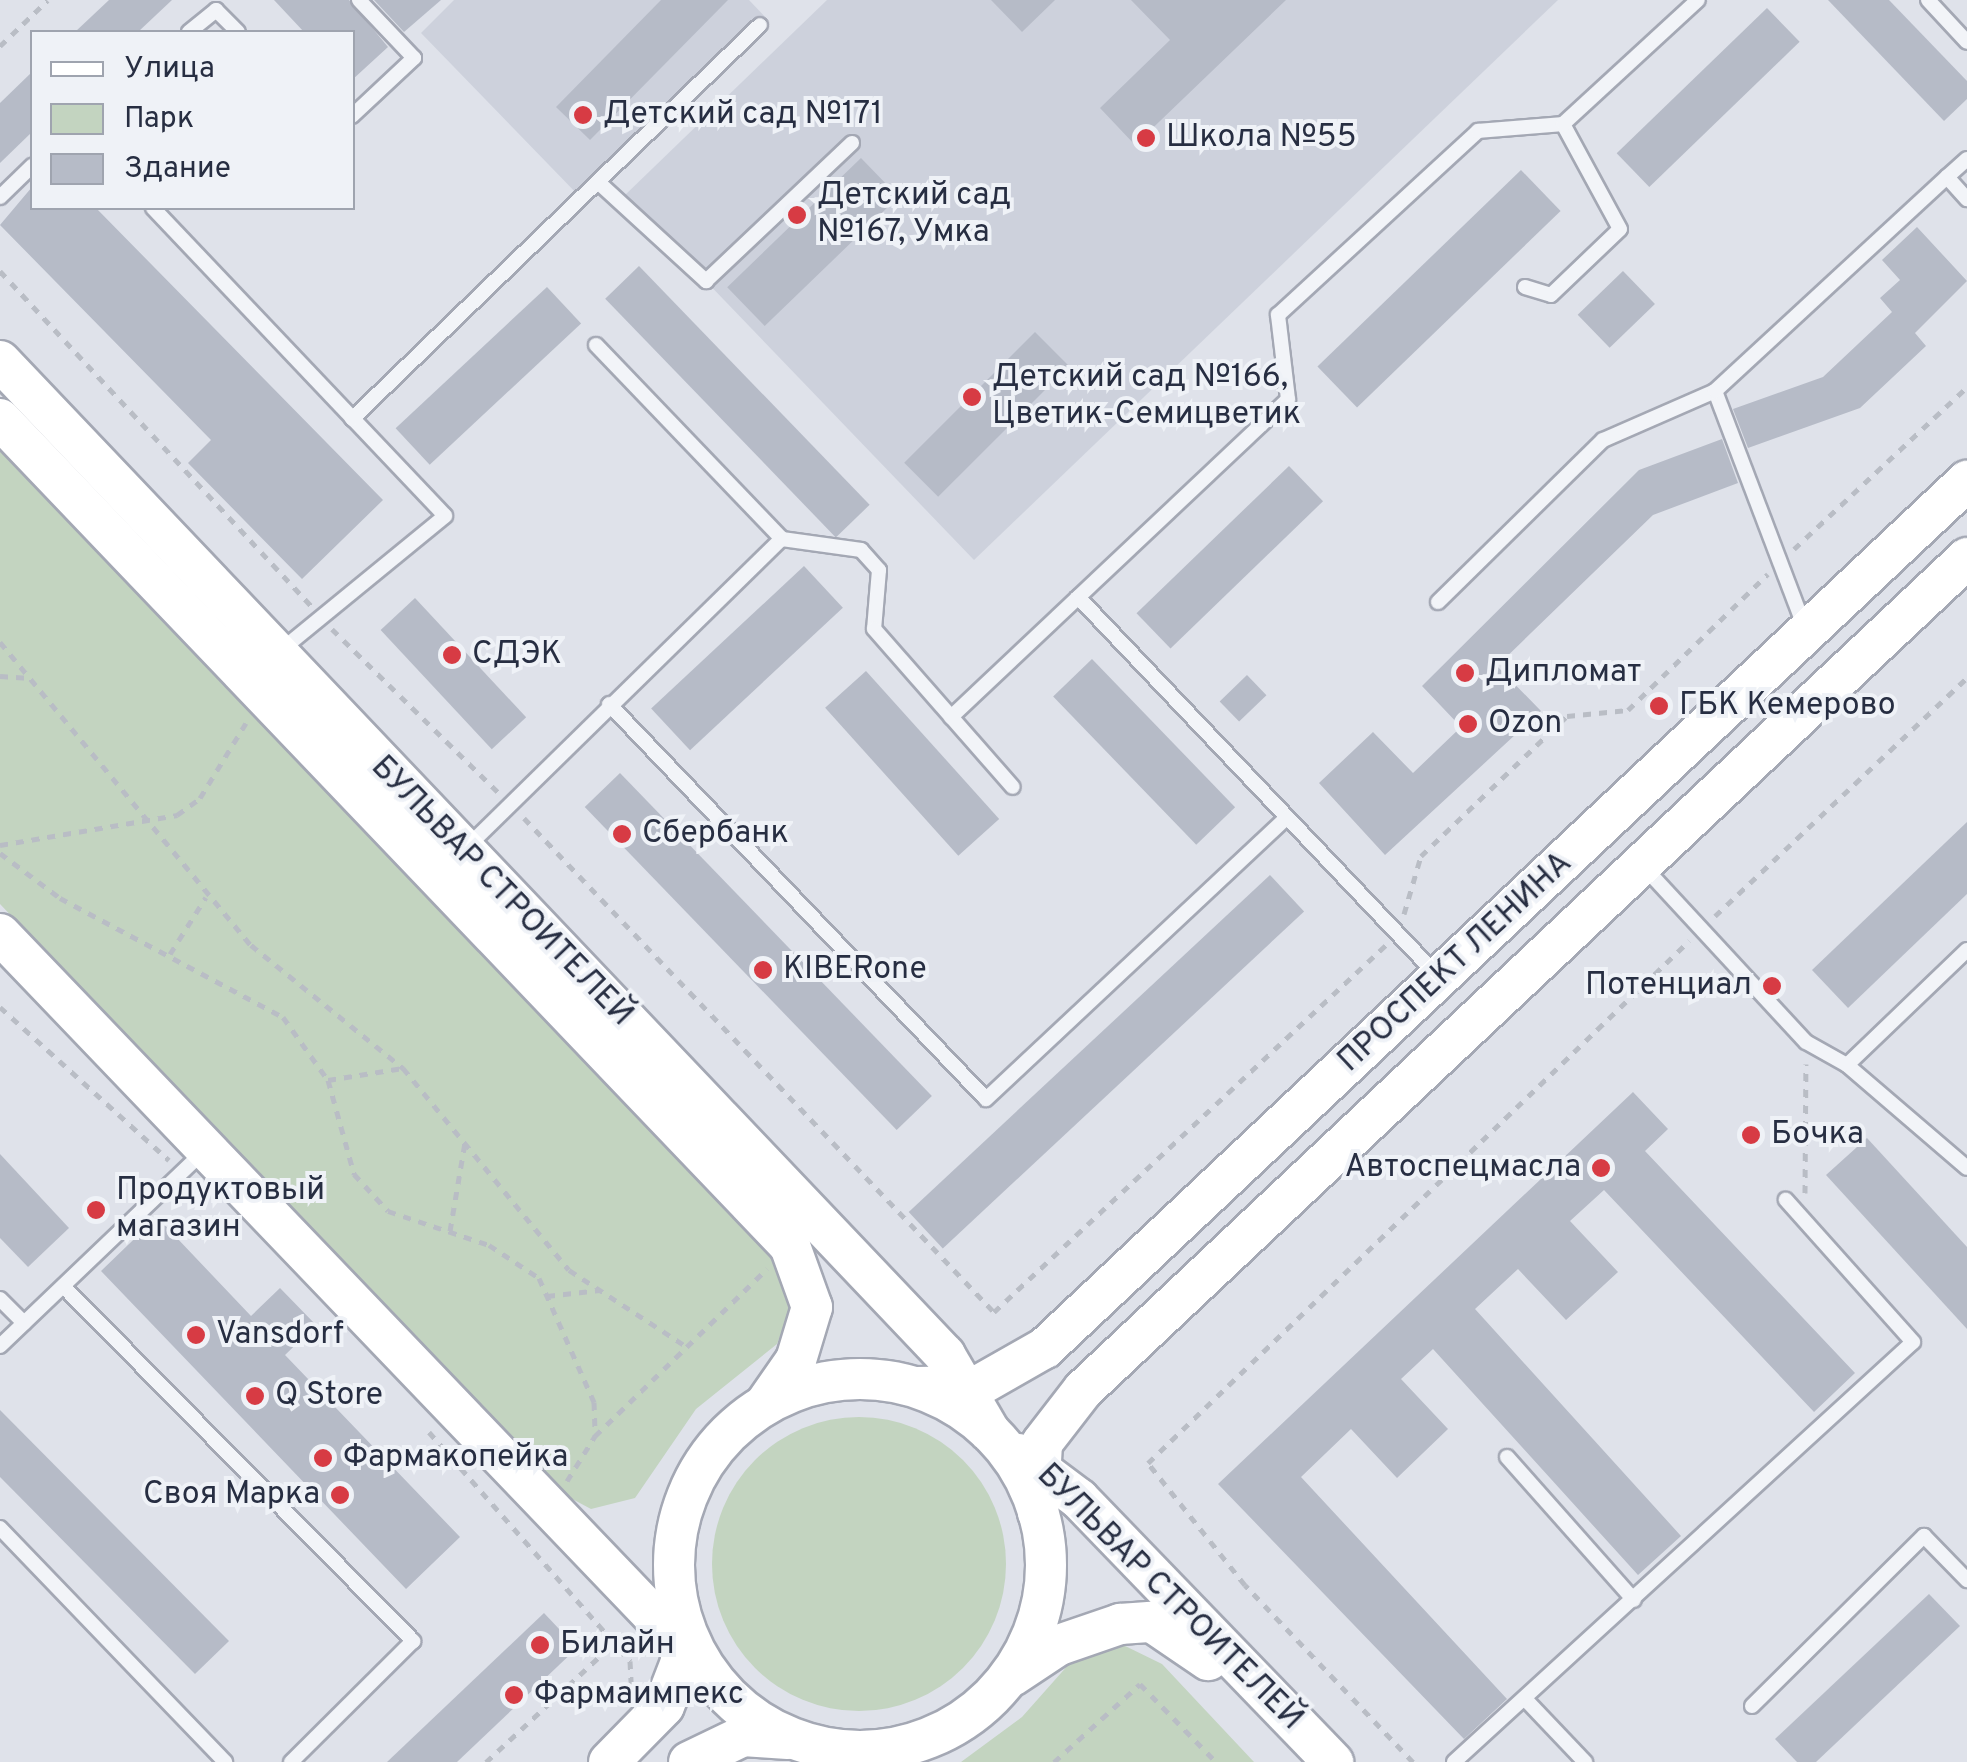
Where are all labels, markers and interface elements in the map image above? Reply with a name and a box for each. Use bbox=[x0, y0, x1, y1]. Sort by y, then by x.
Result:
legend bbox=[30, 30, 355, 210]
text: Улица bbox=[124, 51, 215, 88]
place label: Детский сад №171 bbox=[603, 96, 883, 134]
text: Парк bbox=[124, 101, 194, 138]
marker: Детский сад №171 bbox=[572, 104, 594, 126]
place label: Школа №55 bbox=[1166, 119, 1357, 157]
marker: Школа №55 bbox=[1135, 127, 1157, 149]
text: Здание bbox=[124, 151, 231, 188]
place label: Детский сад №167, Умка bbox=[817, 178, 1011, 253]
marker: Детский сад №167, Умка bbox=[786, 204, 808, 226]
place label: Детский сад №166, Цветик-Семицветик bbox=[992, 360, 1301, 435]
marker: Детский сад №166, Цветик-Семицветик bbox=[961, 386, 983, 408]
place label: СДЭК bbox=[472, 636, 562, 674]
marker: СДЭК bbox=[441, 644, 463, 666]
place label: Дипломат bbox=[1485, 654, 1641, 692]
marker: Дипломат bbox=[1454, 662, 1476, 684]
place label: ГБК Кемерово bbox=[1679, 687, 1895, 725]
marker: ГБК Кемерово bbox=[1648, 695, 1670, 717]
place label: Ozon bbox=[1488, 705, 1562, 743]
marker: Ozon bbox=[1457, 713, 1479, 735]
street label: БУЛЬВАР СТРОИТЕЛЕЙ bbox=[362, 749, 640, 1035]
place label: Сбербанк bbox=[642, 815, 789, 853]
marker: Сбербанк bbox=[611, 823, 633, 845]
street label: ПРОСПЕКТ ЛЕНИНА bbox=[1331, 844, 1581, 1082]
place label: KIBERone bbox=[783, 951, 927, 989]
marker: KIBERone bbox=[752, 959, 774, 981]
place label: Потенциал bbox=[1585, 967, 1752, 1005]
marker: Потенциал bbox=[1761, 975, 1783, 997]
place label: Бочка bbox=[1771, 1116, 1864, 1154]
marker: Бочка bbox=[1740, 1124, 1762, 1146]
place label: Автоспецмасла bbox=[1344, 1149, 1581, 1187]
marker: Автоспецмасла bbox=[1590, 1157, 1612, 1179]
place label: Продуктовый магазин bbox=[116, 1173, 325, 1248]
marker: Продуктовый магазин bbox=[85, 1199, 107, 1221]
place label: Vansdorf bbox=[216, 1316, 344, 1354]
marker: Vansdorf bbox=[185, 1324, 207, 1346]
place label: Q Store bbox=[275, 1377, 383, 1415]
marker: Q Store bbox=[244, 1385, 266, 1407]
place label: Фармакопейка bbox=[343, 1439, 568, 1477]
marker: Фармакопейка bbox=[312, 1447, 334, 1469]
street label: БУЛЬВАР СТРОИТЕЛЕЙ bbox=[1028, 1457, 1310, 1739]
place label: Своя Марка bbox=[143, 1476, 320, 1514]
marker: Своя Марка bbox=[329, 1484, 351, 1506]
place label: Билайн bbox=[560, 1626, 675, 1664]
marker: Билайн bbox=[529, 1634, 551, 1656]
place label: Фармаимпекс bbox=[534, 1676, 744, 1714]
marker: Фармаимпекс bbox=[503, 1684, 525, 1706]

